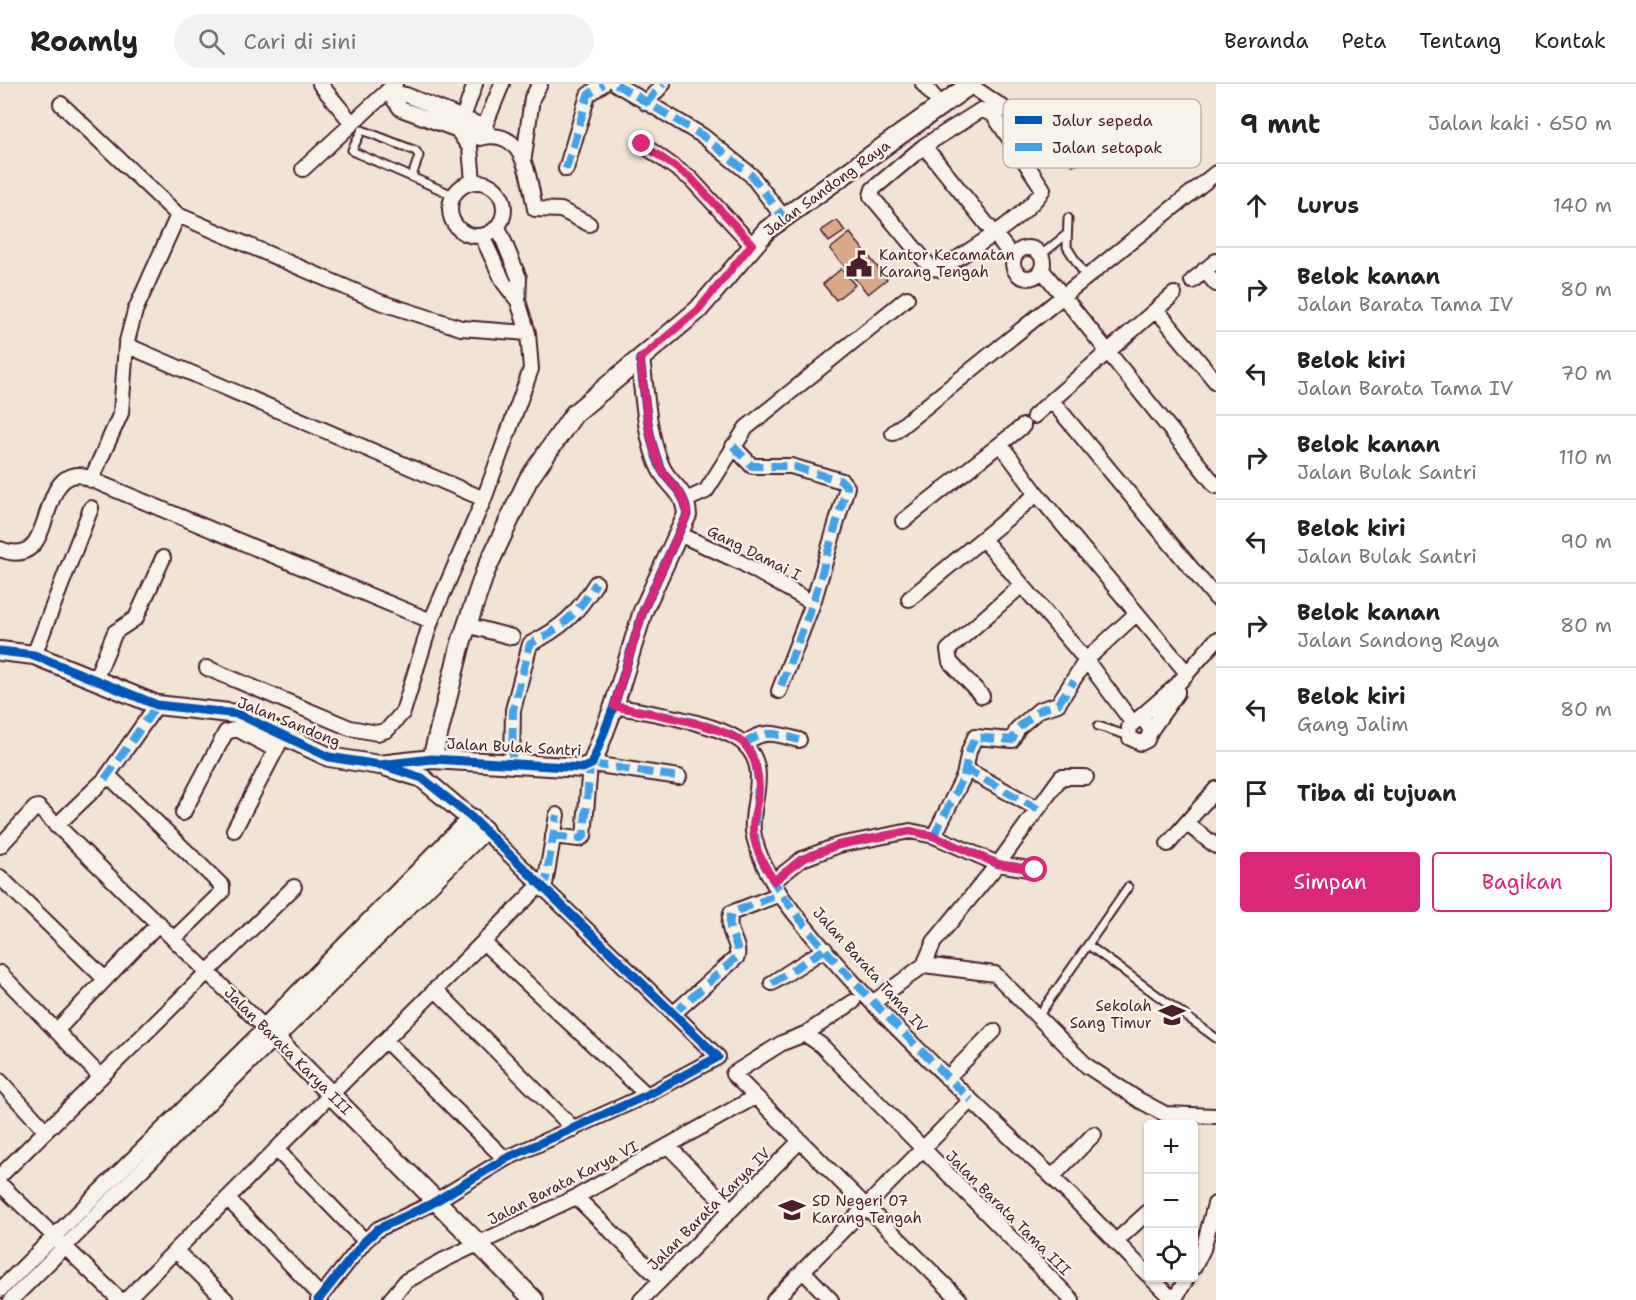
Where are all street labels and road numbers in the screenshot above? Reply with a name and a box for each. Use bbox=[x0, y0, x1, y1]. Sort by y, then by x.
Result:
street label: Jalan Sandong Raya bbox=[760, 135, 895, 241]
street label: Gang Damai I bbox=[704, 521, 804, 585]
street label: Jalan Sandong bbox=[234, 692, 344, 752]
street label: Jalan Bulak Santri bbox=[446, 733, 582, 761]
street label: Jalan Barata Tama IV bbox=[808, 903, 932, 1037]
street label: Jalan Barata Karya III bbox=[220, 983, 356, 1119]
street label: Jalan Barata Karya VI bbox=[484, 1136, 642, 1230]
street label: Jalan Barata Karya IV bbox=[643, 1143, 775, 1275]
street label: Jalan Barata Tama III bbox=[941, 1146, 1075, 1280]

